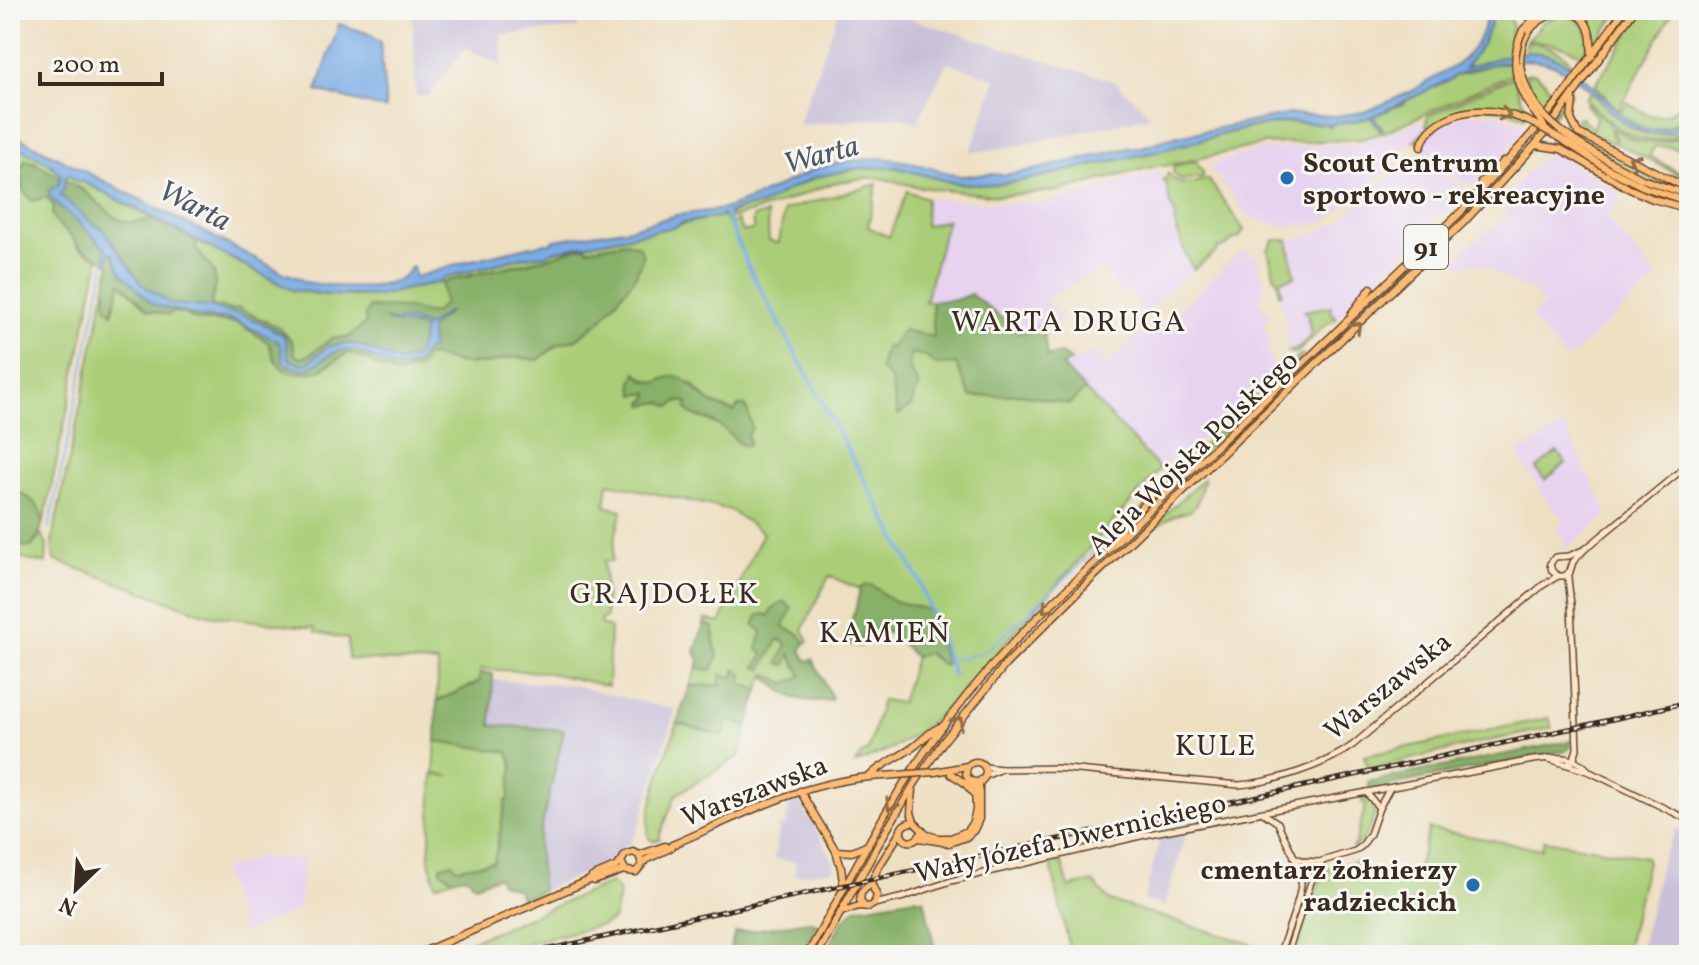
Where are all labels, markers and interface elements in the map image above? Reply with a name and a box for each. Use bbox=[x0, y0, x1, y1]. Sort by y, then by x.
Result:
scale bar bbox=[40, 36, 162, 86]
text: 200 m bbox=[52, 49, 120, 83]
one-way arrow bbox=[1497, 105, 1511, 122]
water label: Warta bbox=[779, 126, 864, 186]
place label: Scout Centrum sportowo - rekreacyjne bbox=[1303, 145, 1605, 216]
one-way arrow bbox=[1627, 154, 1642, 169]
marker: Scout Centrum sportowo - rekreacyjne bbox=[1278, 169, 1296, 187]
water label: Warta bbox=[151, 171, 238, 243]
road number: 91 bbox=[1404, 225, 1448, 269]
district label: WARTA DRUGA bbox=[951, 302, 1187, 344]
one-way arrow bbox=[1346, 322, 1361, 336]
street label: Aleja Wojska Polskiego bbox=[1079, 342, 1308, 565]
district label: GRAJDOŁEK bbox=[570, 574, 760, 616]
one-way arrow bbox=[1042, 599, 1056, 613]
district label: KAMIEŃ bbox=[819, 613, 951, 655]
street label: Warszawska bbox=[1317, 623, 1461, 750]
one-way arrow bbox=[949, 717, 963, 731]
district label: KULE bbox=[1175, 726, 1257, 768]
street label: Warszawska bbox=[676, 747, 834, 838]
street label: Wały Józefa Dwernickiego bbox=[911, 785, 1230, 894]
one-way arrow bbox=[885, 796, 901, 811]
north arrow bbox=[36, 849, 116, 929]
place label: cmentarz żołnierzy radzieckich bbox=[1201, 852, 1457, 923]
marker: cmentarz żołnierzy radzieckich bbox=[1464, 876, 1482, 894]
text: N bbox=[55, 887, 82, 922]

